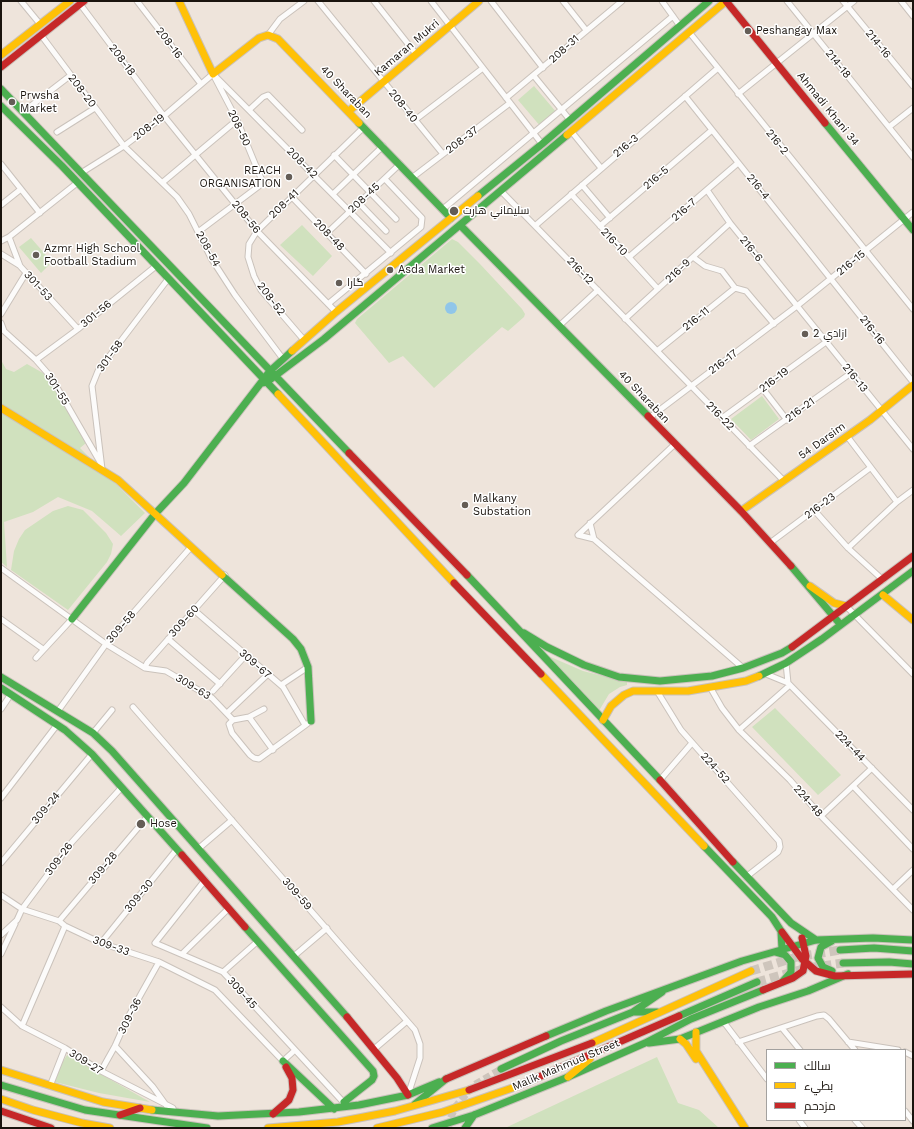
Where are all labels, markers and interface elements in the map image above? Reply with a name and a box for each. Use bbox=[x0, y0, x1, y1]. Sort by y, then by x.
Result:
street label: Kamaran Mukri bbox=[372, 17, 442, 79]
place label: Peshangay Max bbox=[756, 24, 837, 38]
street label: 208-16 bbox=[153, 25, 185, 61]
marker: Peshangay Max bbox=[743, 26, 753, 36]
street label: 214-16 bbox=[862, 27, 894, 61]
street label: 208-31 bbox=[546, 32, 582, 66]
street label: 208-18 bbox=[106, 42, 138, 78]
street label: 214-18 bbox=[822, 47, 854, 81]
street label: 40 Sharaban bbox=[318, 63, 374, 121]
street label: Ahmadi Khani 34 bbox=[794, 69, 862, 149]
street label: 208-20 bbox=[65, 72, 99, 110]
street label: 208-40 bbox=[386, 87, 420, 125]
place label: Prwsha Market bbox=[20, 89, 59, 115]
marker: Prwsha Market bbox=[7, 97, 17, 107]
street label: 208-50 bbox=[225, 108, 253, 148]
street label: 208-19 bbox=[131, 111, 167, 143]
street label: 208-37 bbox=[443, 123, 481, 157]
street label: 216-2 bbox=[763, 127, 791, 157]
street label: 216-3 bbox=[611, 132, 641, 160]
street label: 208-42 bbox=[284, 145, 320, 181]
street label: 216-5 bbox=[641, 163, 671, 193]
place label: REACH ORGANISATION bbox=[200, 164, 281, 190]
street label: 216-4 bbox=[744, 171, 772, 203]
marker: REACH ORGANISATION bbox=[284, 172, 294, 182]
street label: 208-45 bbox=[345, 180, 383, 216]
street label: 208-41 bbox=[266, 187, 302, 221]
street label: 216-7 bbox=[669, 196, 699, 224]
street label: 208-56 bbox=[229, 198, 263, 236]
place label: سليماني هارت bbox=[463, 204, 529, 218]
marker: سليماني هارت bbox=[448, 205, 460, 217]
street label: 208-48 bbox=[311, 216, 347, 254]
street label: 216-10 bbox=[598, 225, 630, 259]
street label: 208-54 bbox=[193, 229, 223, 269]
street label: 216-6 bbox=[737, 233, 765, 265]
place label: Azmr High School Football Stadium bbox=[44, 242, 140, 268]
street label: 216-15 bbox=[834, 247, 868, 279]
marker: Azmr High School Football Stadium bbox=[31, 250, 41, 260]
street label: 216-12 bbox=[564, 254, 596, 288]
street label: 216-9 bbox=[663, 256, 693, 286]
place label: Asda Market bbox=[398, 263, 465, 277]
marker: Asda Market bbox=[385, 265, 395, 275]
street label: 301-53 bbox=[21, 268, 55, 304]
place label: گارا bbox=[347, 276, 364, 290]
marker: گارا bbox=[334, 278, 344, 288]
street label: 208-52 bbox=[254, 280, 288, 318]
street label: 301-56 bbox=[78, 297, 114, 331]
street label: 216-11 bbox=[680, 304, 712, 334]
street label: 216-16 bbox=[856, 313, 888, 347]
place label: ازادي 2 bbox=[813, 327, 847, 341]
marker: ازادي 2 bbox=[800, 329, 810, 339]
street label: 301-58 bbox=[94, 337, 126, 375]
street label: 216-17 bbox=[706, 347, 740, 377]
street label: 216-13 bbox=[839, 361, 871, 395]
street label: 216-19 bbox=[757, 365, 791, 395]
street label: 40 Sharaban bbox=[616, 368, 672, 426]
street label: 301-55 bbox=[42, 370, 72, 408]
street label: 216-21 bbox=[783, 395, 817, 425]
street label: 216-22 bbox=[703, 399, 737, 433]
street label: 54 Darsim bbox=[796, 420, 848, 462]
street label: 216-23 bbox=[802, 490, 838, 522]
place label: Malkany Substation bbox=[473, 492, 531, 518]
marker: Malkany Substation bbox=[460, 500, 470, 510]
street label: 309-60 bbox=[166, 602, 202, 640]
street label: 309-58 bbox=[103, 608, 139, 646]
street label: 309-67 bbox=[236, 646, 274, 682]
street label: 309-63 bbox=[173, 671, 213, 703]
street label: 224-44 bbox=[832, 728, 868, 764]
street label: 224-52 bbox=[698, 750, 732, 786]
street label: 224-48 bbox=[790, 782, 826, 820]
street label: 309-24 bbox=[29, 789, 63, 827]
place label: Hose bbox=[150, 817, 177, 831]
marker: Hose bbox=[135, 818, 147, 830]
street label: 309-26 bbox=[42, 840, 76, 878]
street label: 309-28 bbox=[86, 849, 120, 887]
street label: 309-59 bbox=[279, 875, 315, 913]
street label: 309-30 bbox=[122, 877, 156, 915]
street label: 309-33 bbox=[91, 933, 131, 959]
street label: 309-45 bbox=[224, 974, 260, 1012]
street label: 309-36 bbox=[115, 996, 145, 1036]
street label: Malik Mahmud Street bbox=[510, 1036, 622, 1094]
street label: 309-27 bbox=[67, 1046, 105, 1078]
legend bbox=[766, 1049, 906, 1121]
text: سالك bbox=[804, 1059, 831, 1073]
text: بطيء bbox=[804, 1079, 833, 1093]
text: مزدحم bbox=[804, 1099, 836, 1113]

